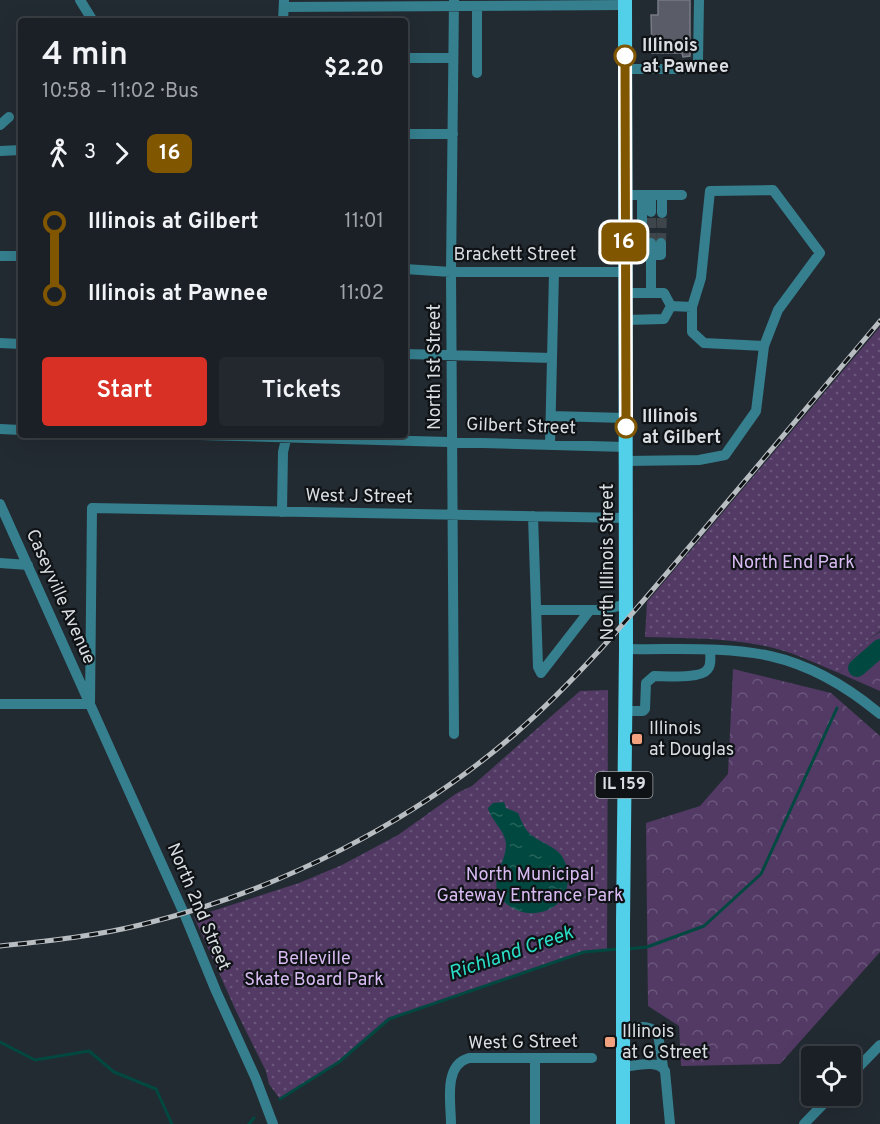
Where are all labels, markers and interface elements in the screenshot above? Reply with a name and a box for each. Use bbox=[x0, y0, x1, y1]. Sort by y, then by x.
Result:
text: 4 min bbox=[42, 35, 128, 77]
place label: Illinois at Pawnee bbox=[642, 35, 729, 79]
marker: Illinois at Pawnee bbox=[614, 45, 636, 67]
text: $2.20 bbox=[324, 56, 384, 83]
text: 10:58 – 11:02 · Bus bbox=[42, 79, 199, 105]
icon: walk bbox=[42, 137, 75, 170]
icon: forward bbox=[105, 137, 138, 170]
text: 3 bbox=[84, 140, 96, 166]
text: 16 bbox=[159, 140, 180, 167]
text: Illinois at Gilbert bbox=[88, 209, 258, 236]
text: 11:01 bbox=[344, 209, 384, 235]
line badge: 16 bbox=[597, 222, 651, 262]
text: 16 bbox=[613, 229, 635, 256]
street label: Brackett Street bbox=[454, 244, 576, 267]
text: Illinois at Pawnee bbox=[88, 281, 268, 308]
text: 11:02 bbox=[340, 281, 384, 307]
street label: North 1st Street bbox=[424, 304, 447, 430]
button: Start bbox=[42, 357, 207, 426]
button: Tickets bbox=[219, 357, 384, 426]
place label: Illinois at Gilbert bbox=[642, 406, 721, 450]
street label: Gilbert Street bbox=[466, 414, 576, 440]
marker: Illinois at Gilbert bbox=[615, 416, 637, 438]
street label: North Illinois Street bbox=[597, 483, 620, 641]
street label: West J Street bbox=[305, 485, 413, 509]
street label: Caseyville Avenue bbox=[20, 526, 100, 668]
park label: North End Park bbox=[731, 552, 855, 575]
place label: Illinois at Douglas bbox=[649, 718, 734, 762]
marker: Illinois at Douglas bbox=[630, 732, 644, 746]
road number: IL 159 bbox=[596, 772, 652, 798]
street label: North 2nd Street bbox=[161, 840, 235, 974]
park label: North Municipal Gateway Entrance Park bbox=[436, 864, 624, 908]
water label: Richland Creek bbox=[445, 920, 578, 987]
park label: Belleville Skate Board Park bbox=[244, 948, 384, 992]
place label: Illinois at G Street bbox=[622, 1021, 708, 1065]
street label: West G Street bbox=[468, 1031, 578, 1055]
marker: Illinois at G Street bbox=[603, 1035, 617, 1049]
map controls bbox=[801, 1046, 861, 1106]
button: locate bbox=[801, 1046, 861, 1106]

